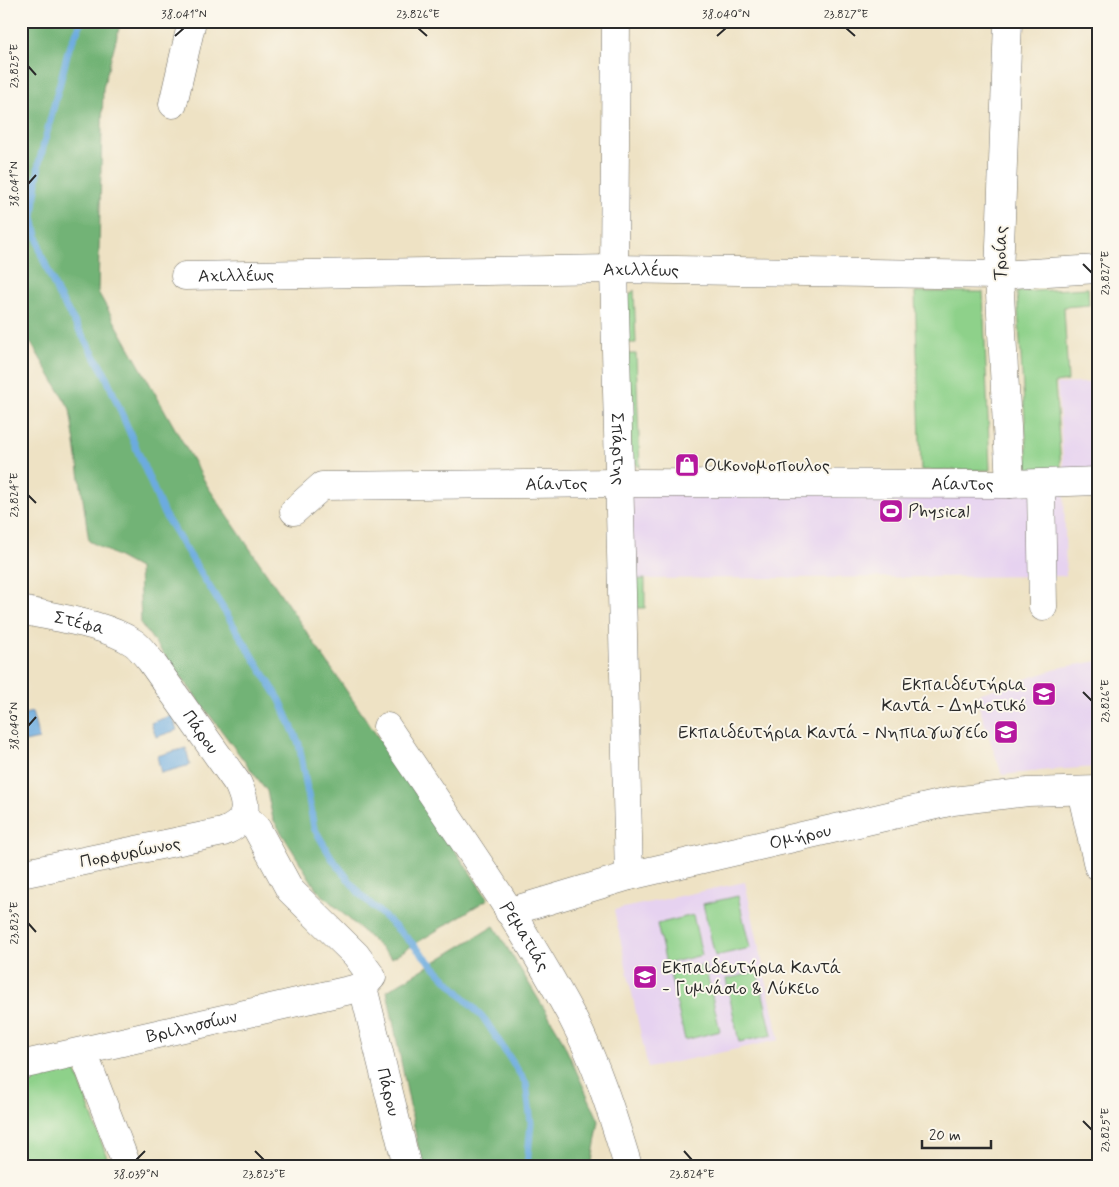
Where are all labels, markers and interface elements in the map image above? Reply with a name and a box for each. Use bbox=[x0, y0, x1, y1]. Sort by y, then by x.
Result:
text: 38.041°N bbox=[161, 7, 207, 23]
text: 23.826°E bbox=[396, 7, 440, 23]
text: 38.040°N bbox=[702, 7, 750, 23]
text: 23.827°E bbox=[824, 7, 868, 23]
text: 23.825°E bbox=[7, 44, 23, 88]
text: 38.041°N bbox=[7, 161, 23, 207]
street label: Τροίας bbox=[989, 225, 1013, 281]
text: 23.827°E bbox=[1098, 251, 1114, 295]
street label: Αχιλλέως bbox=[603, 258, 679, 283]
street label: Αχιλλέως bbox=[198, 263, 274, 289]
street label: Σπάρτης bbox=[605, 412, 630, 486]
shop icon: Οικονομοπουλος bbox=[674, 452, 700, 478]
place label: Οικονομοπουλος bbox=[704, 454, 830, 478]
text: 23.824°E bbox=[7, 472, 23, 518]
street label: Αίαντος bbox=[525, 472, 588, 497]
street label: Αίαντος bbox=[931, 473, 994, 497]
sports icon: Physical bbox=[878, 498, 904, 524]
place label: Physical bbox=[908, 500, 970, 524]
street label: Στέφα bbox=[52, 606, 108, 641]
place label: Εκπαιδευτήρια Καντά - Δημοτικό bbox=[881, 673, 1026, 718]
text: 23.826°E bbox=[1098, 679, 1114, 723]
school or university icon: Εκπαιδευτήρια Καντά - Δημοτικό bbox=[1031, 681, 1057, 707]
text: 38.040°N bbox=[7, 702, 23, 750]
street label: Πάρου bbox=[176, 705, 224, 760]
school or university icon: Εκπαιδευτήρια Καντά - Νηπιαγωγείο bbox=[993, 719, 1019, 745]
place label: Εκπαιδευτήρια Καντά - Νηπιαγωγείο bbox=[678, 721, 988, 745]
street label: Ομήρου bbox=[767, 819, 834, 856]
street label: Πορφυρίωνος bbox=[78, 831, 183, 874]
street label: Ρεματιάς bbox=[494, 898, 555, 976]
text: 23.823°E bbox=[7, 902, 23, 944]
place label: Εκπαιδευτήρια Καντά - Γυμνάσιο & Λύκειο bbox=[662, 956, 841, 1001]
school or university icon: Εκπαιδευτήρια Καντά - Γυμνάσιο & Λύκειο bbox=[632, 964, 658, 990]
street label: Βριλησσίων bbox=[144, 1005, 240, 1049]
street label: Πάρου bbox=[370, 1065, 405, 1119]
text: 23.825°E bbox=[1098, 1108, 1114, 1152]
scale bar bbox=[922, 1117, 990, 1149]
text: 20 m bbox=[929, 1126, 961, 1146]
text: 38.039°N bbox=[114, 1167, 158, 1183]
text: 23.823°E bbox=[243, 1167, 285, 1183]
text: 23.824°E bbox=[669, 1167, 715, 1183]

